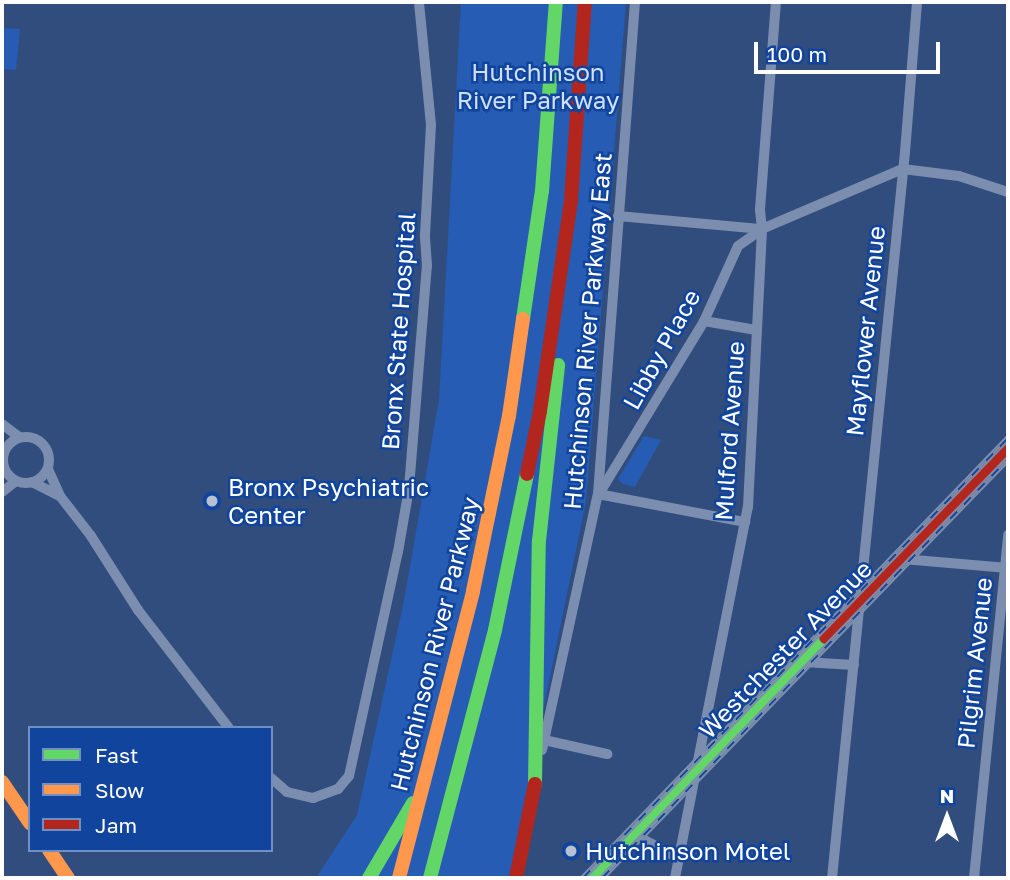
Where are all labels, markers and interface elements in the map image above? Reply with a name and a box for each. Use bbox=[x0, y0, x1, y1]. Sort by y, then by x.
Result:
scale bar bbox=[758, 28, 944, 72]
text: 100 m bbox=[767, 41, 827, 67]
park label: Hutchinson River Parkway bbox=[457, 58, 619, 114]
street label: Hutchinson River Parkway East bbox=[557, 151, 617, 511]
street label: Bronx State Hospital bbox=[375, 211, 421, 451]
street label: Mayflower Avenue bbox=[840, 224, 890, 438]
street label: Libby Place bbox=[616, 284, 706, 414]
street label: Mulford Avenue bbox=[708, 340, 750, 522]
place label: Bronx Psychiatric Center bbox=[228, 473, 429, 529]
marker: Bronx Psychiatric Center bbox=[202, 491, 222, 511]
street label: Hutchinson River Parkway bbox=[384, 494, 484, 794]
street label: Westchester Avenue bbox=[693, 554, 877, 744]
street label: Pilgrim Avenue bbox=[951, 576, 997, 750]
legend bbox=[28, 726, 273, 852]
text: Fast bbox=[95, 742, 138, 768]
text: Slow bbox=[95, 777, 144, 803]
north arrow bbox=[912, 782, 982, 852]
text: N bbox=[940, 784, 954, 807]
text: Jam bbox=[95, 812, 137, 838]
place label: Hutchinson Motel bbox=[585, 837, 791, 865]
marker: Hutchinson Motel bbox=[563, 843, 579, 859]

